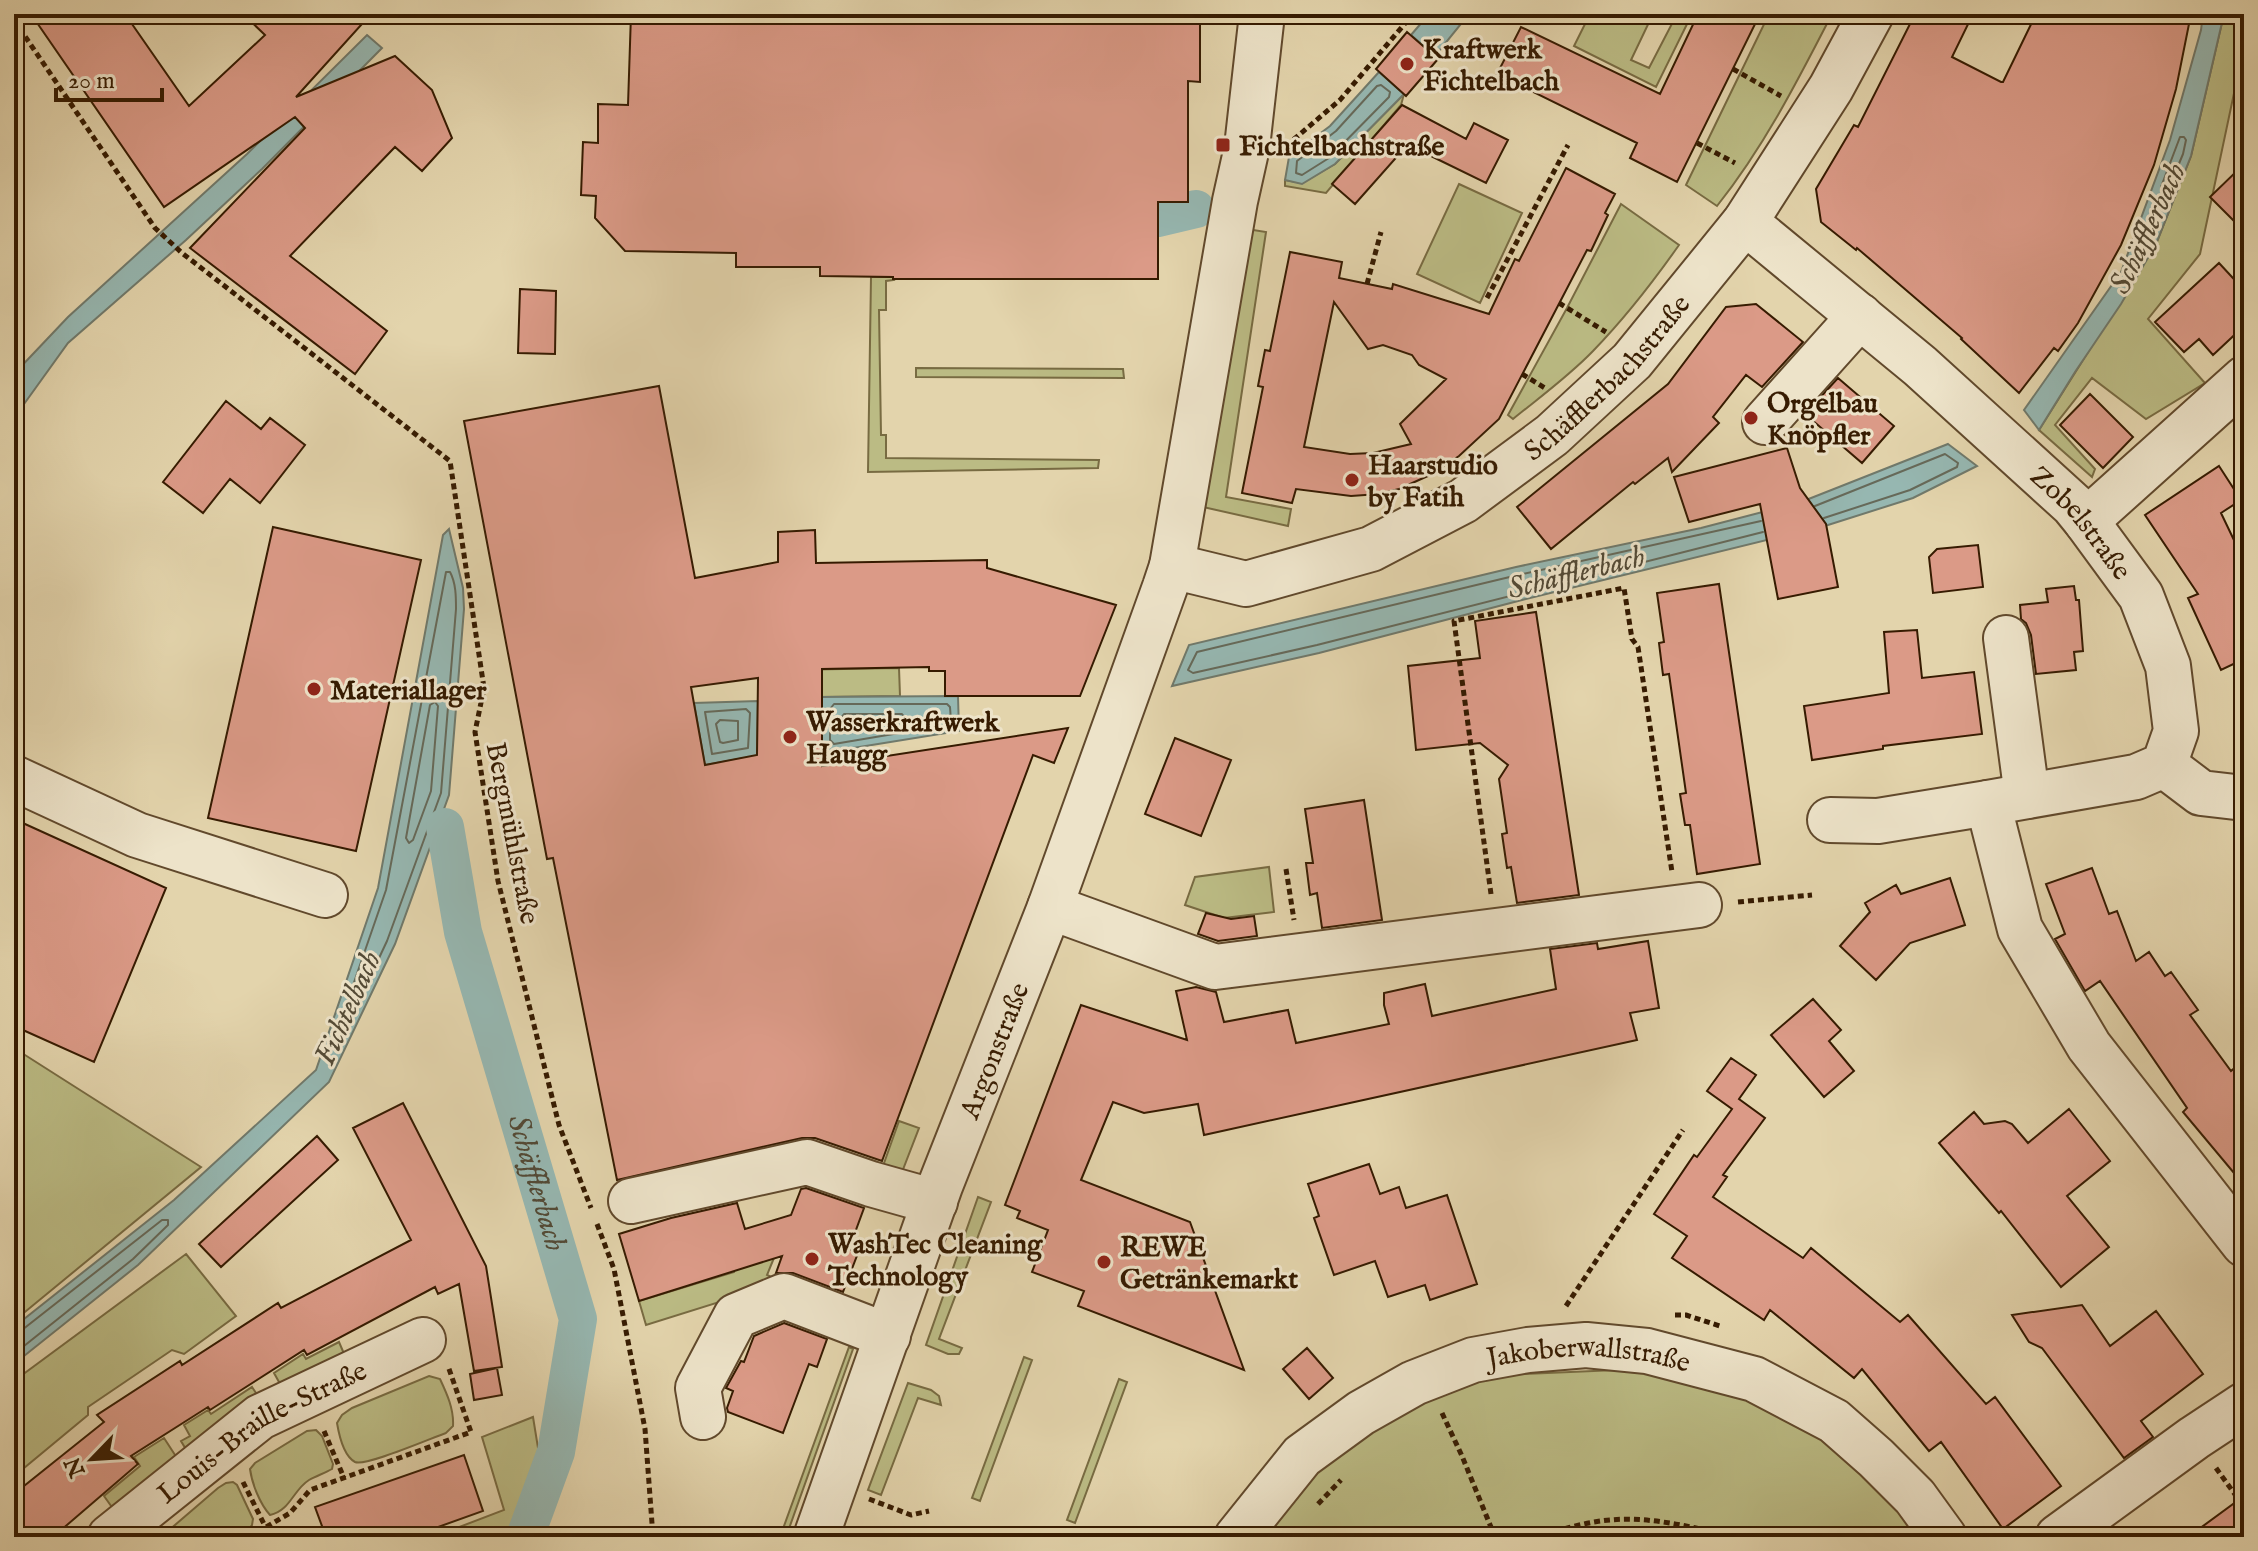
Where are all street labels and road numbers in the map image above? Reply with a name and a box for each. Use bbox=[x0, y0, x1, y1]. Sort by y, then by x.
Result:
street label: Schäfflerbachstraße bbox=[1518, 288, 1699, 470]
street label: Zobelstraße bbox=[2022, 460, 2138, 588]
street label: Bergmühlstraße bbox=[477, 740, 546, 928]
street label: Argonstraße bbox=[953, 978, 1038, 1125]
street label: Jakoberwallstraße bbox=[1481, 1329, 1694, 1382]
street label: Louis-Braille-Straße bbox=[151, 1354, 373, 1512]

